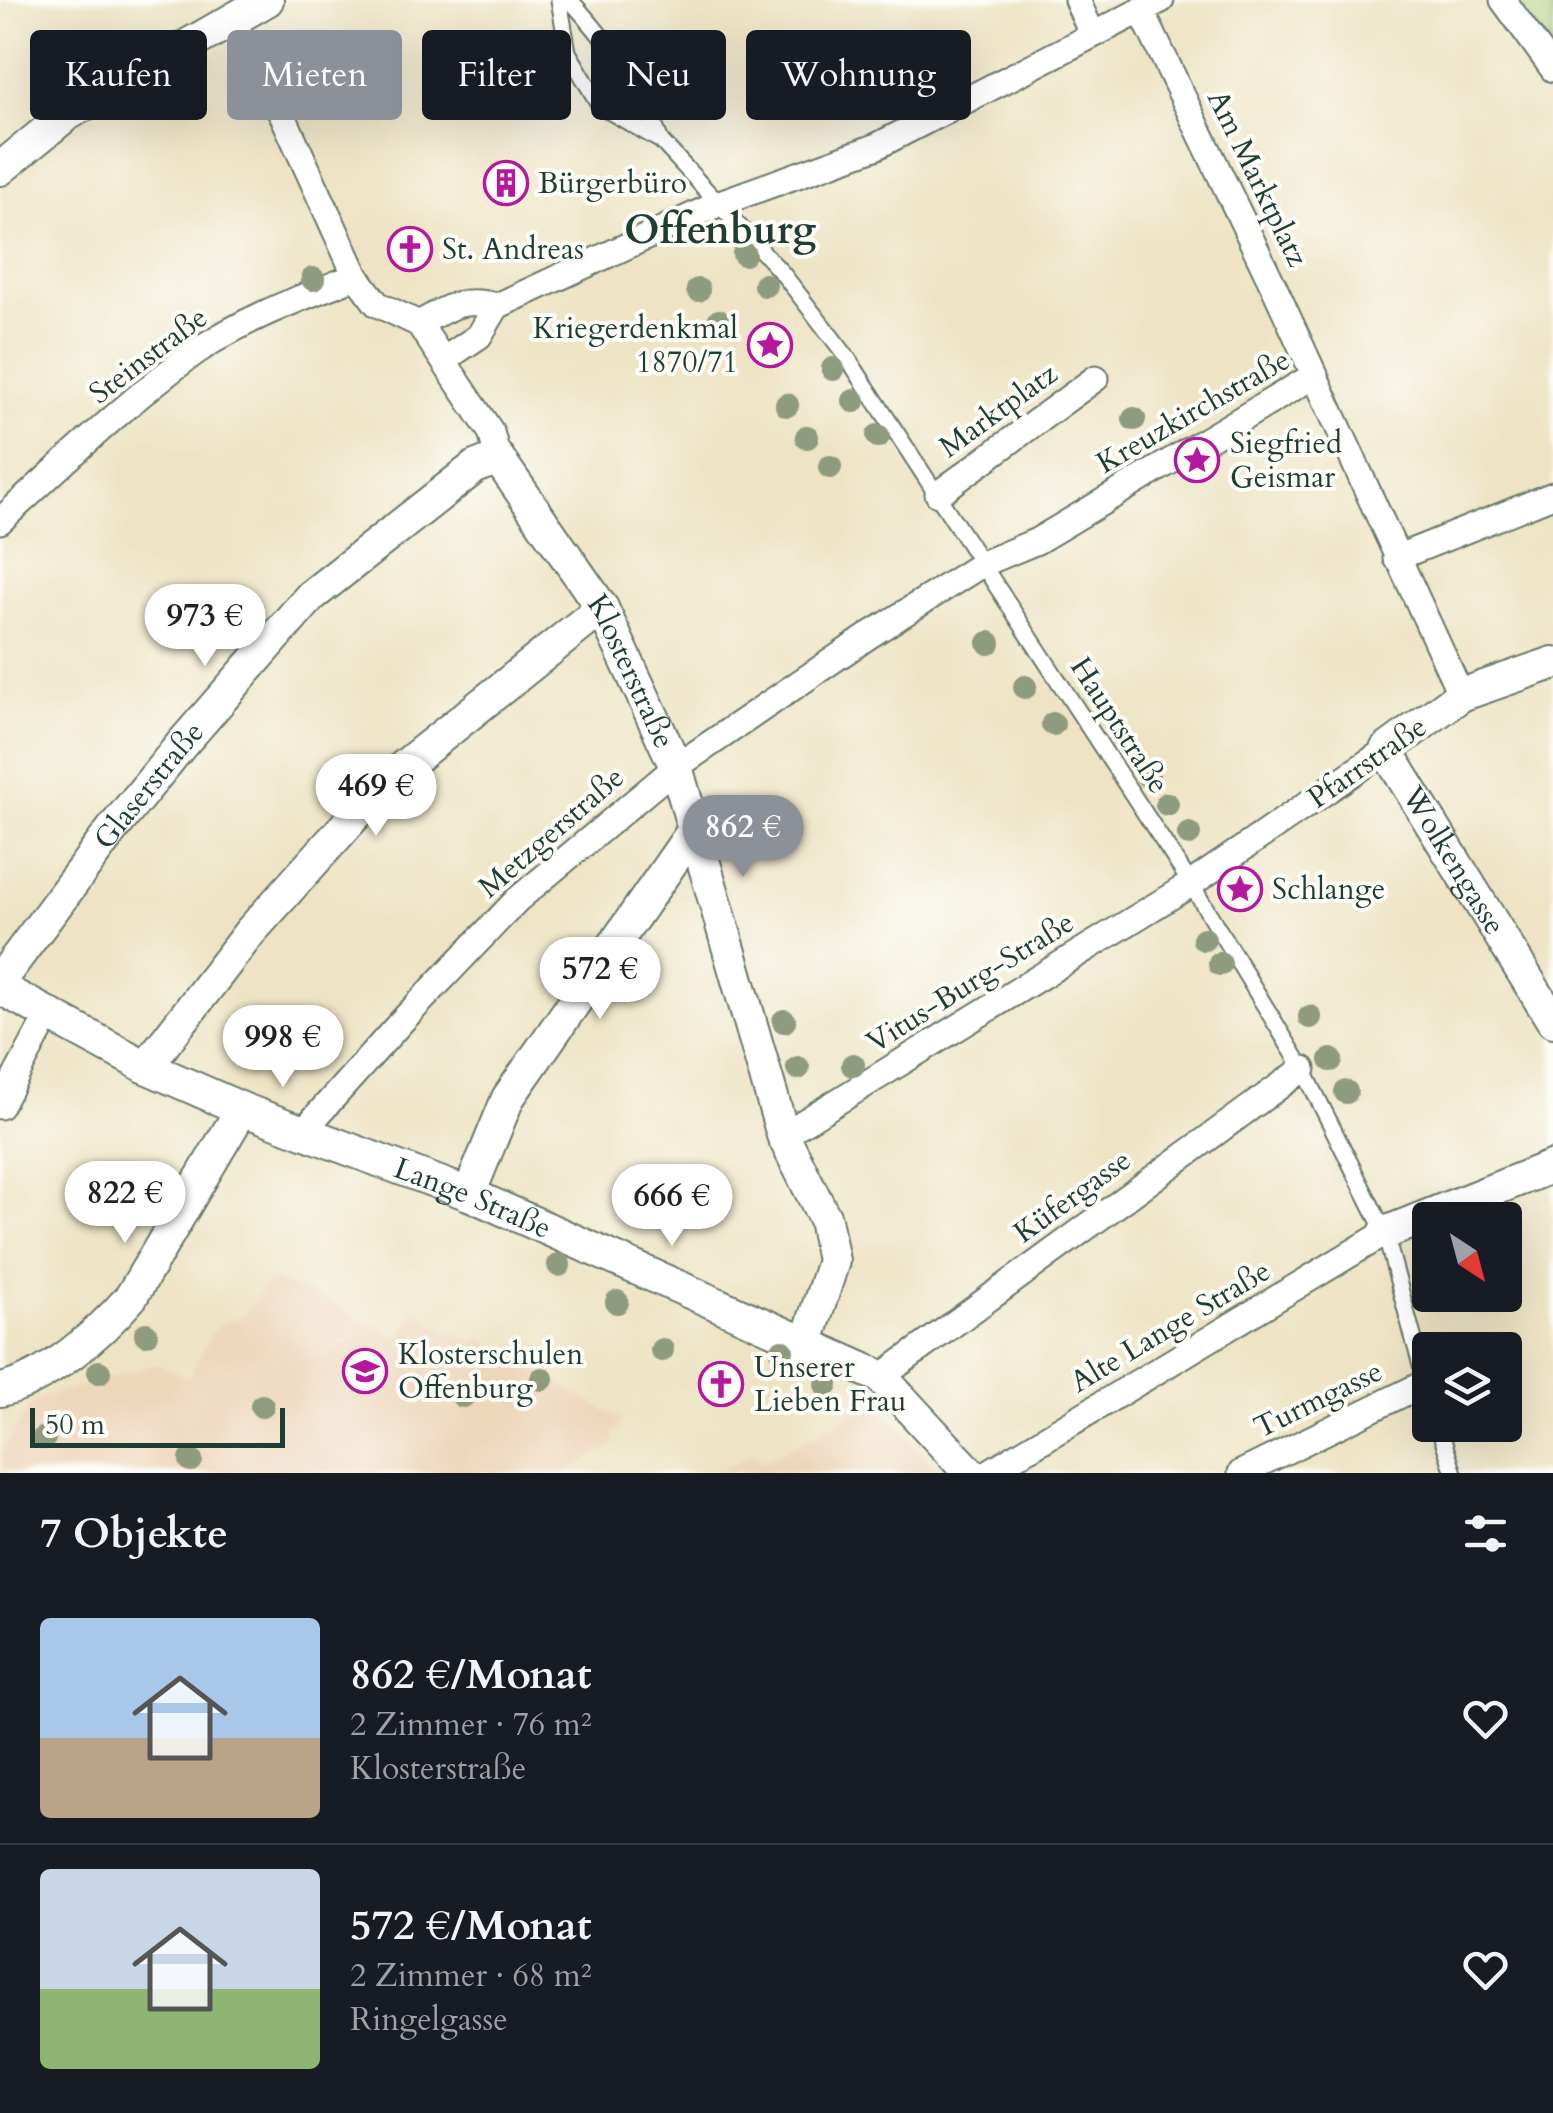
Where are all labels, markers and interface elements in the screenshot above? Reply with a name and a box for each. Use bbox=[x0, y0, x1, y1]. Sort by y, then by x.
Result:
chip: Kaufen bbox=[30, 30, 207, 120]
chip: Mieten bbox=[227, 30, 402, 120]
chip: Filter bbox=[422, 30, 571, 120]
chip: Neu bbox=[591, 30, 726, 120]
chip: Wohnung bbox=[746, 30, 971, 120]
street label: Am Marktplatz bbox=[1197, 83, 1318, 274]
building icon: Bürgerbüro bbox=[483, 160, 529, 206]
place label: Bürgerbüro bbox=[538, 163, 687, 204]
district label: Offenburg bbox=[624, 203, 816, 258]
church icon: St. Andreas bbox=[387, 226, 433, 272]
place label: St. Andreas bbox=[442, 229, 584, 270]
street label: Steinstraße bbox=[81, 297, 216, 413]
place label: Kriegerdenkmal 1870/71 bbox=[533, 308, 738, 383]
place icon: Kriegerdenkmal 1870/71 bbox=[747, 322, 793, 368]
street label: Kreuzkirchstraße bbox=[1089, 339, 1298, 484]
street label: Marktplatz bbox=[931, 353, 1066, 467]
place label: Siegfried Geismar bbox=[1230, 423, 1342, 498]
place icon: Siegfried Geismar bbox=[1174, 437, 1220, 483]
pin: 973 € bbox=[135, 584, 275, 669]
street label: Klosterstraße bbox=[577, 586, 684, 755]
text: 973 € bbox=[167, 594, 243, 638]
street label: Hauptstraße bbox=[1060, 649, 1179, 801]
street label: Pfarrstraße bbox=[1300, 706, 1435, 818]
street label: Glaserstraße bbox=[85, 713, 213, 858]
pin: 469 € bbox=[306, 754, 446, 839]
street label: Metzgerstraße bbox=[470, 758, 633, 907]
text: 469 € bbox=[338, 764, 414, 808]
street label: Wolkengasse bbox=[1392, 778, 1515, 943]
pin: 862 € bbox=[673, 795, 813, 880]
text: 862 € bbox=[705, 805, 781, 849]
place icon: Schlange bbox=[1217, 866, 1263, 912]
place label: Schlange bbox=[1272, 869, 1385, 910]
street label: Vitus-Burg-Straße bbox=[859, 902, 1082, 1063]
pin: 572 € bbox=[530, 937, 670, 1022]
text: 572 € bbox=[562, 947, 638, 991]
pin: 998 € bbox=[213, 1005, 353, 1090]
text: 998 € bbox=[245, 1015, 321, 1059]
street label: Küfergasse bbox=[1005, 1140, 1139, 1253]
street label: Lange Straße bbox=[388, 1148, 558, 1249]
pin: 822 € bbox=[55, 1161, 195, 1246]
pin: 666 € bbox=[602, 1164, 742, 1249]
text: 822 € bbox=[87, 1171, 163, 1215]
text: 666 € bbox=[634, 1174, 710, 1218]
north arrow bbox=[1412, 1202, 1522, 1312]
map controls bbox=[1412, 1202, 1522, 1442]
street label: Alte Lange Straße bbox=[1063, 1250, 1278, 1402]
button: layers bbox=[1412, 1332, 1522, 1442]
place label: Klosterschulen Offenburg bbox=[398, 1334, 583, 1409]
place label: Unserer Lieben Frau bbox=[754, 1347, 907, 1422]
school or university icon: Klosterschulen Offenburg bbox=[342, 1348, 388, 1394]
street label: Turmgasse bbox=[1247, 1351, 1389, 1448]
church icon: Unserer Lieben Frau bbox=[698, 1361, 744, 1407]
scale bar bbox=[30, 1403, 285, 1448]
text: 50 m bbox=[45, 1406, 105, 1444]
text: 7 Objekte bbox=[40, 1505, 228, 1562]
icon: filters bbox=[1458, 1506, 1513, 1561]
text: 862 €/Monat bbox=[350, 1646, 591, 1703]
icon: home bbox=[120, 1658, 240, 1778]
icon: heart bbox=[1458, 1691, 1513, 1746]
text: 2 Zimmer · 76 m² bbox=[350, 1703, 592, 1747]
text: Klosterstraße bbox=[350, 1747, 526, 1791]
text: 572 €/Monat bbox=[350, 1897, 591, 1954]
icon: home bbox=[120, 1909, 240, 2029]
icon: heart bbox=[1458, 1942, 1513, 1997]
text: 2 Zimmer · 68 m² bbox=[350, 1954, 592, 1998]
text: Ringelgasse bbox=[350, 1998, 508, 2042]

